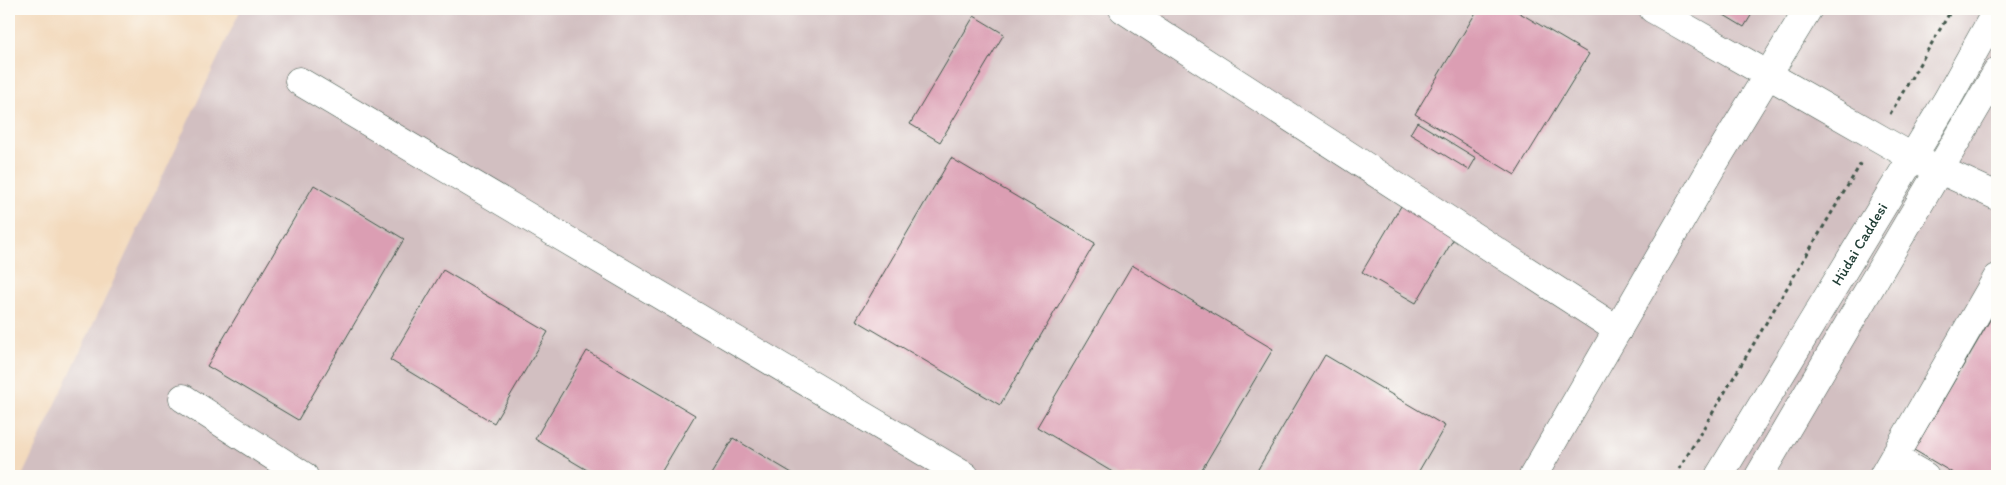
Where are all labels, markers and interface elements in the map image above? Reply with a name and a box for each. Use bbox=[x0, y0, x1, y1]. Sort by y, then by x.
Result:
street label: Hüdai Caddesi bbox=[1828, 200, 1891, 289]

